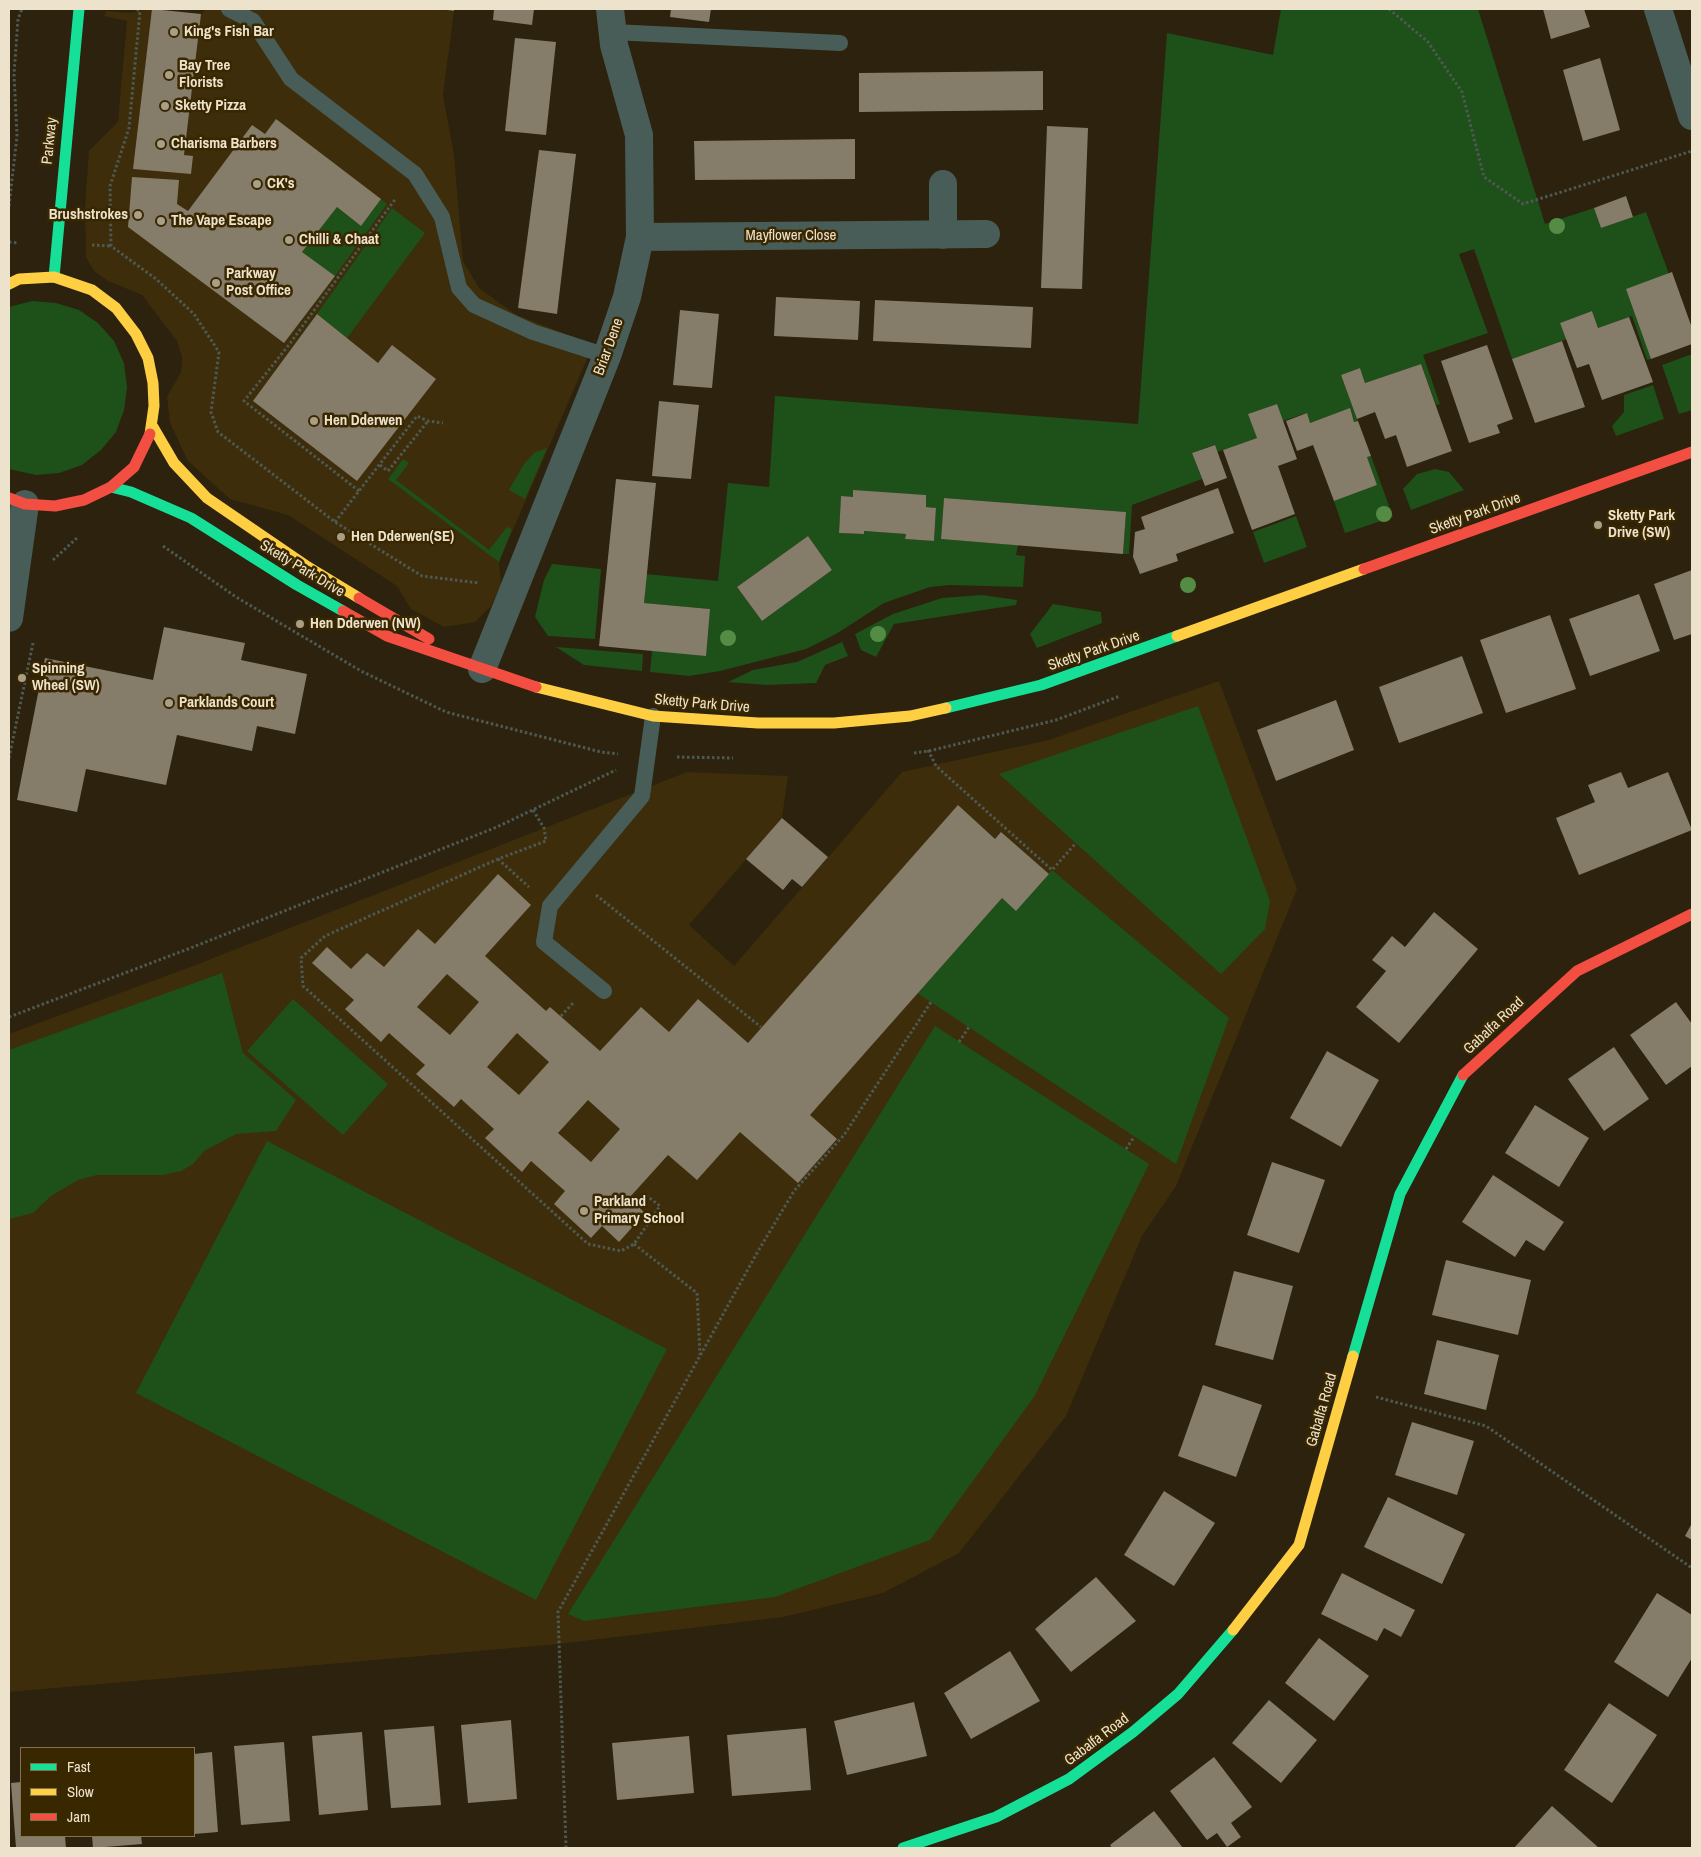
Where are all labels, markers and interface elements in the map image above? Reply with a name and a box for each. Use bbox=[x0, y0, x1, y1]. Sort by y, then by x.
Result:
place label: King's Fish Bar bbox=[184, 23, 274, 41]
marker: King's Fish Bar bbox=[168, 26, 180, 38]
place label: Bay Tree Florists bbox=[179, 57, 230, 92]
marker: Bay Tree Florists bbox=[163, 69, 175, 81]
place label: Sketty Pizza bbox=[175, 97, 246, 115]
marker: Sketty Pizza bbox=[159, 100, 171, 112]
street label: Parkway bbox=[39, 117, 61, 165]
place label: Charisma Barbers bbox=[171, 135, 277, 153]
marker: Charisma Barbers bbox=[155, 138, 167, 150]
place label: CK's bbox=[267, 175, 295, 193]
marker: CK's bbox=[251, 178, 263, 190]
place label: Brushstrokes bbox=[49, 206, 128, 224]
marker: Brushstrokes bbox=[132, 209, 144, 221]
place label: The Vape Escape bbox=[171, 212, 272, 230]
marker: The Vape Escape bbox=[155, 215, 167, 227]
street label: Mayflower Close bbox=[746, 227, 836, 245]
place label: Chilli & Chaat bbox=[299, 231, 379, 249]
marker: Chilli & Chaat bbox=[283, 234, 295, 246]
place label: Parkway Post Office bbox=[226, 265, 291, 300]
marker: Parkway Post Office bbox=[210, 277, 222, 289]
street label: Briar Dene bbox=[590, 316, 628, 378]
place label: Hen Dderwen bbox=[324, 412, 403, 430]
marker: Hen Dderwen bbox=[308, 415, 320, 427]
street label: Sketty Park Drive bbox=[1427, 489, 1523, 539]
place label: Sketty Park Drive (SW) bbox=[1608, 507, 1675, 542]
marker: Sketty Park Drive (SW) bbox=[1592, 519, 1604, 531]
place label: Hen Dderwen(SE) bbox=[351, 528, 454, 546]
marker: Hen Dderwen(SE) bbox=[335, 531, 347, 543]
street label: Sketty Park Drive bbox=[256, 537, 348, 601]
place label: Hen Dderwen (NW) bbox=[310, 615, 421, 633]
marker: Hen Dderwen (NW) bbox=[294, 618, 306, 630]
street label: Sketty Park Drive bbox=[1046, 627, 1142, 675]
place label: Spinning Wheel (SW) bbox=[32, 660, 100, 695]
marker: Spinning Wheel (SW) bbox=[16, 672, 28, 684]
street label: Sketty Park Drive bbox=[654, 691, 750, 717]
place label: Parklands Court bbox=[179, 694, 274, 712]
marker: Parklands Court bbox=[163, 697, 175, 709]
street label: Gabalfa Road bbox=[1460, 994, 1528, 1058]
place label: Parkland Primary School bbox=[594, 1193, 684, 1228]
marker: Parkland Primary School bbox=[578, 1205, 590, 1217]
street label: Gabalfa Road bbox=[1303, 1371, 1341, 1449]
street label: Gabalfa Road bbox=[1061, 1710, 1133, 1770]
legend bbox=[20, 1747, 195, 1837]
text: Fast bbox=[67, 1756, 90, 1777]
text: Slow bbox=[67, 1781, 94, 1802]
text: Jam bbox=[67, 1806, 90, 1827]

